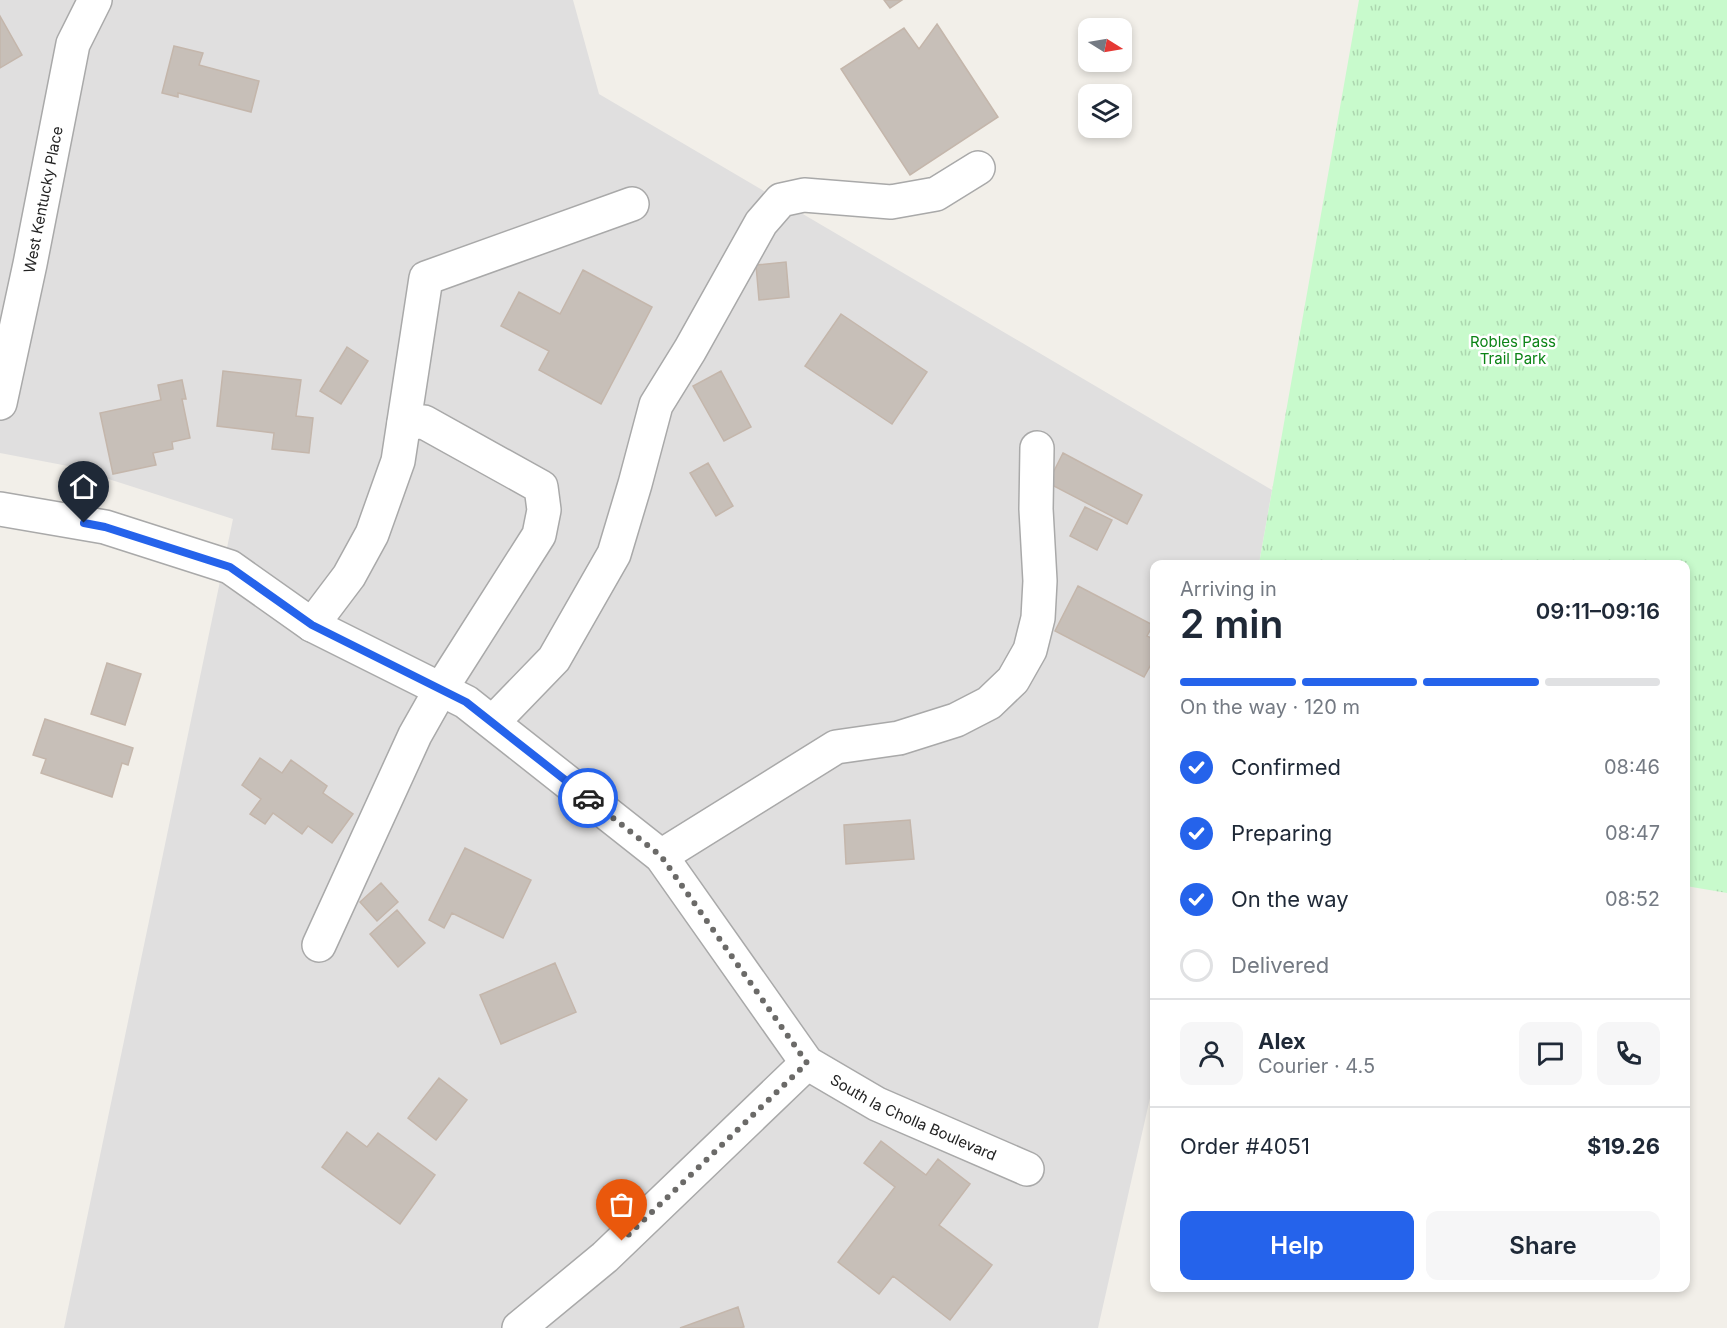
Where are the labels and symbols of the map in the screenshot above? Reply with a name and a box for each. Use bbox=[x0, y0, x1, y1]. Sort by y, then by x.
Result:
north arrow bbox=[1078, 18, 1132, 72]
street label: West Kentucky Place bbox=[19, 124, 66, 275]
park label: Robles Pass Trail Park bbox=[1470, 332, 1556, 368]
pin bbox=[58, 461, 109, 523]
courier bbox=[558, 768, 618, 828]
street label: South la Cholla Boulevard bbox=[827, 1069, 1000, 1164]
pin bbox=[596, 1179, 647, 1241]

